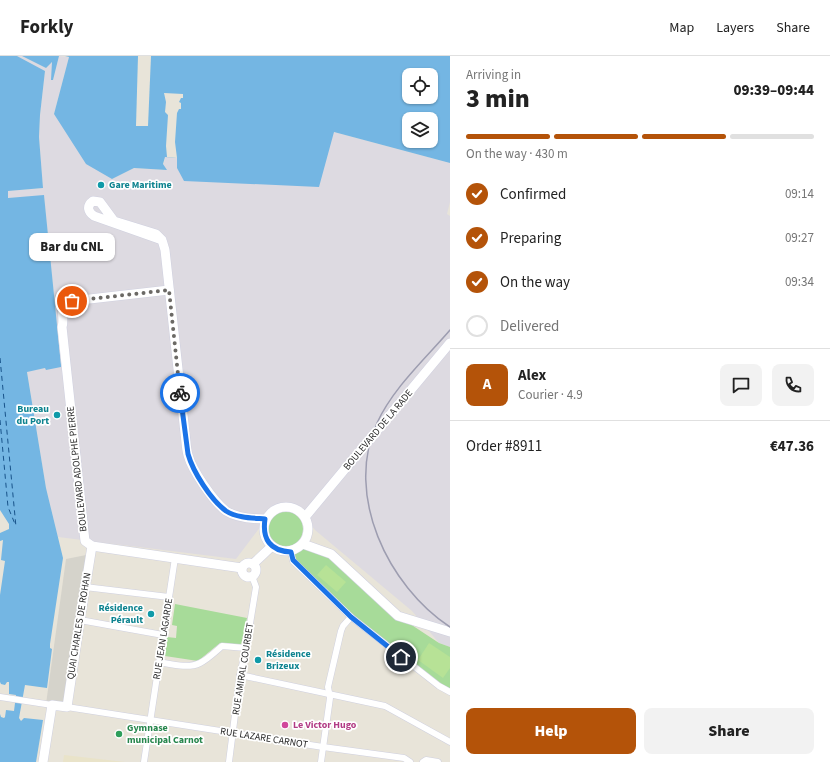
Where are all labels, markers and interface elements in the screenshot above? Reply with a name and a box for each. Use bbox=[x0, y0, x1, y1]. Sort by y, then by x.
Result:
text: Forkly bbox=[20, 14, 73, 41]
text: Map bbox=[669, 18, 694, 38]
text: Layers bbox=[716, 18, 754, 38]
text: Share bbox=[776, 18, 810, 38]
text: Arriving in bbox=[466, 66, 521, 84]
map controls bbox=[402, 68, 438, 148]
button: locate bbox=[402, 68, 438, 104]
text: 3 min bbox=[466, 80, 530, 117]
text: 09:39–09:44 bbox=[733, 80, 814, 101]
button: layers bbox=[402, 112, 438, 148]
text: On the way · 430 m bbox=[466, 145, 568, 163]
place label: Gare Maritime bbox=[109, 178, 172, 192]
marker: Gare Maritime bbox=[96, 180, 106, 190]
icon: check bbox=[466, 183, 488, 205]
text: Confirmed bbox=[500, 184, 566, 205]
text: 09:14 bbox=[785, 185, 814, 203]
icon: check bbox=[466, 227, 488, 249]
text: Preparing bbox=[500, 228, 561, 249]
text: 09:27 bbox=[785, 229, 814, 247]
callout: Bar du CNL bbox=[29, 233, 115, 261]
text: Bar du CNL bbox=[40, 238, 104, 256]
icon: check bbox=[466, 271, 488, 293]
text: On the way bbox=[500, 272, 570, 293]
text: 09:34 bbox=[785, 273, 814, 291]
pin bbox=[55, 284, 89, 318]
icon: bag bbox=[61, 290, 83, 312]
text: Delivered bbox=[500, 316, 559, 337]
button: chat bbox=[720, 364, 762, 406]
button: phone bbox=[772, 364, 814, 406]
text: Alex bbox=[518, 365, 546, 386]
courier bbox=[160, 373, 200, 413]
text: A bbox=[483, 374, 491, 395]
icon: bike bbox=[169, 382, 191, 404]
text: Courier · 4.9 bbox=[518, 386, 583, 404]
street label: BOULEVARD DE LA RADE bbox=[340, 387, 416, 473]
place label: Bureau du Port bbox=[16, 402, 49, 428]
street label: BOULEVARD ADOLPHE PIERRE bbox=[63, 406, 91, 532]
marker: Bureau du Port bbox=[52, 410, 62, 420]
text: Order #8911 bbox=[466, 436, 542, 457]
text: €47.36 bbox=[770, 436, 814, 457]
street label: QUAI CHARLES DE ROHAN bbox=[64, 572, 94, 680]
street label: RUE JEAN LAGARDE bbox=[150, 597, 176, 681]
place label: Résidence Pérault bbox=[98, 601, 143, 627]
marker: Résidence Pérault bbox=[146, 609, 156, 619]
street label: RUE AMIRAL COURBET bbox=[229, 621, 257, 716]
pin bbox=[384, 640, 418, 674]
icon: home bbox=[390, 646, 412, 668]
place label: Résidence Brizeux bbox=[266, 647, 311, 673]
marker: Résidence Brizeux bbox=[253, 655, 263, 665]
button: Help bbox=[466, 708, 636, 754]
button: Share bbox=[644, 708, 814, 754]
place label: Le Victor Hugo bbox=[293, 718, 357, 732]
marker: Le Victor Hugo bbox=[280, 720, 290, 730]
place label: Gymnase municipal Carnot bbox=[127, 721, 203, 747]
street label: RUE LAZARE CARNOT bbox=[219, 724, 309, 752]
marker: Gymnase municipal Carnot bbox=[114, 729, 124, 739]

